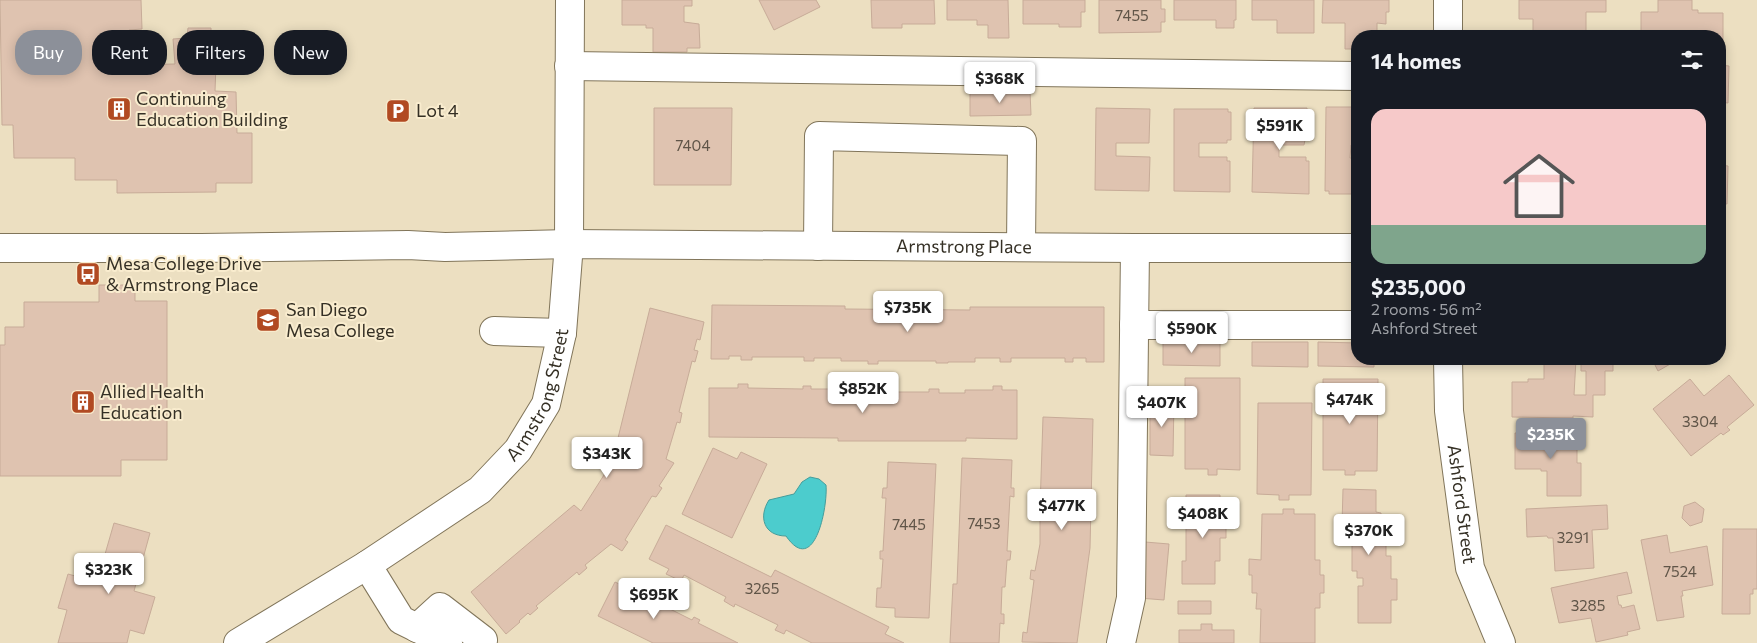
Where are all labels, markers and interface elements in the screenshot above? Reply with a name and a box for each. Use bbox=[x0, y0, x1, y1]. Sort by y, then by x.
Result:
house number: 7455 bbox=[1115, 6, 1149, 24]
chip: Buy bbox=[15, 30, 82, 75]
chip: Rent bbox=[92, 30, 167, 75]
chip: Filters bbox=[177, 30, 264, 75]
chip: New bbox=[274, 30, 347, 75]
icon: filters bbox=[1678, 46, 1706, 74]
text: 14 homes bbox=[1371, 48, 1461, 73]
pin: $368K bbox=[965, 62, 1035, 104]
text: $368K bbox=[975, 68, 1025, 87]
place label: Continuing Education Building bbox=[136, 87, 288, 130]
building icon: Continuing Education Building bbox=[106, 96, 132, 122]
parking icon: Lot 4 bbox=[385, 98, 411, 124]
place label: Lot 4 bbox=[416, 99, 459, 121]
pin: $591K bbox=[1245, 108, 1315, 151]
text: $591K bbox=[1257, 115, 1303, 134]
house number: 7404 bbox=[676, 136, 710, 154]
icon: home bbox=[1494, 141, 1584, 231]
street label: Armstrong Place bbox=[896, 234, 1032, 257]
place label: Mesa College Drive & Armstrong Place bbox=[106, 252, 261, 295]
bus stop icon: Mesa College Drive & Armstrong Place bbox=[75, 261, 101, 287]
text: $235,000 bbox=[1371, 274, 1466, 299]
pin: $735K bbox=[873, 290, 943, 333]
text: $735K bbox=[884, 297, 932, 316]
place label: San Diego Mesa College bbox=[286, 298, 395, 341]
text: 2 rooms · 56 m² bbox=[1371, 299, 1482, 318]
school or university icon: San Diego Mesa College bbox=[255, 307, 281, 333]
pin: $590K bbox=[1157, 312, 1227, 354]
text: $590K bbox=[1167, 318, 1217, 337]
text: Ashford Street bbox=[1371, 318, 1478, 337]
street label: Armstrong Street bbox=[501, 328, 572, 466]
pin: $852K bbox=[828, 372, 898, 414]
text: $852K bbox=[839, 378, 887, 397]
place label: Allied Health Education bbox=[100, 380, 204, 423]
pin: $474K bbox=[1315, 382, 1385, 425]
pin: $407K bbox=[1127, 386, 1197, 428]
building icon: Allied Health Education bbox=[70, 389, 96, 415]
text: $474K bbox=[1326, 389, 1374, 408]
text: $407K bbox=[1137, 392, 1187, 411]
house number: 3304 bbox=[1682, 412, 1718, 430]
pin: $235K bbox=[1516, 418, 1586, 460]
text: $235K bbox=[1527, 424, 1575, 443]
pin: $343K bbox=[572, 436, 642, 479]
text: $343K bbox=[583, 443, 631, 462]
street label: Ashford Street bbox=[1444, 443, 1481, 565]
pin: $477K bbox=[1027, 488, 1097, 531]
text: $477K bbox=[1038, 495, 1086, 514]
pin: $408K bbox=[1168, 496, 1238, 539]
text: $408K bbox=[1178, 503, 1228, 522]
house number: 7453 bbox=[967, 514, 1001, 532]
pin: $370K bbox=[1334, 514, 1404, 556]
house number: 7445 bbox=[892, 515, 926, 533]
text: $370K bbox=[1345, 520, 1393, 539]
house number: 3291 bbox=[1557, 528, 1589, 546]
pin: $323K bbox=[74, 552, 144, 595]
text: $323K bbox=[85, 559, 133, 578]
house number: 7524 bbox=[1663, 562, 1697, 580]
pin: $695K bbox=[619, 578, 689, 620]
house number: 3265 bbox=[745, 579, 779, 597]
text: $695K bbox=[629, 584, 679, 603]
house number: 3285 bbox=[1571, 596, 1605, 614]

